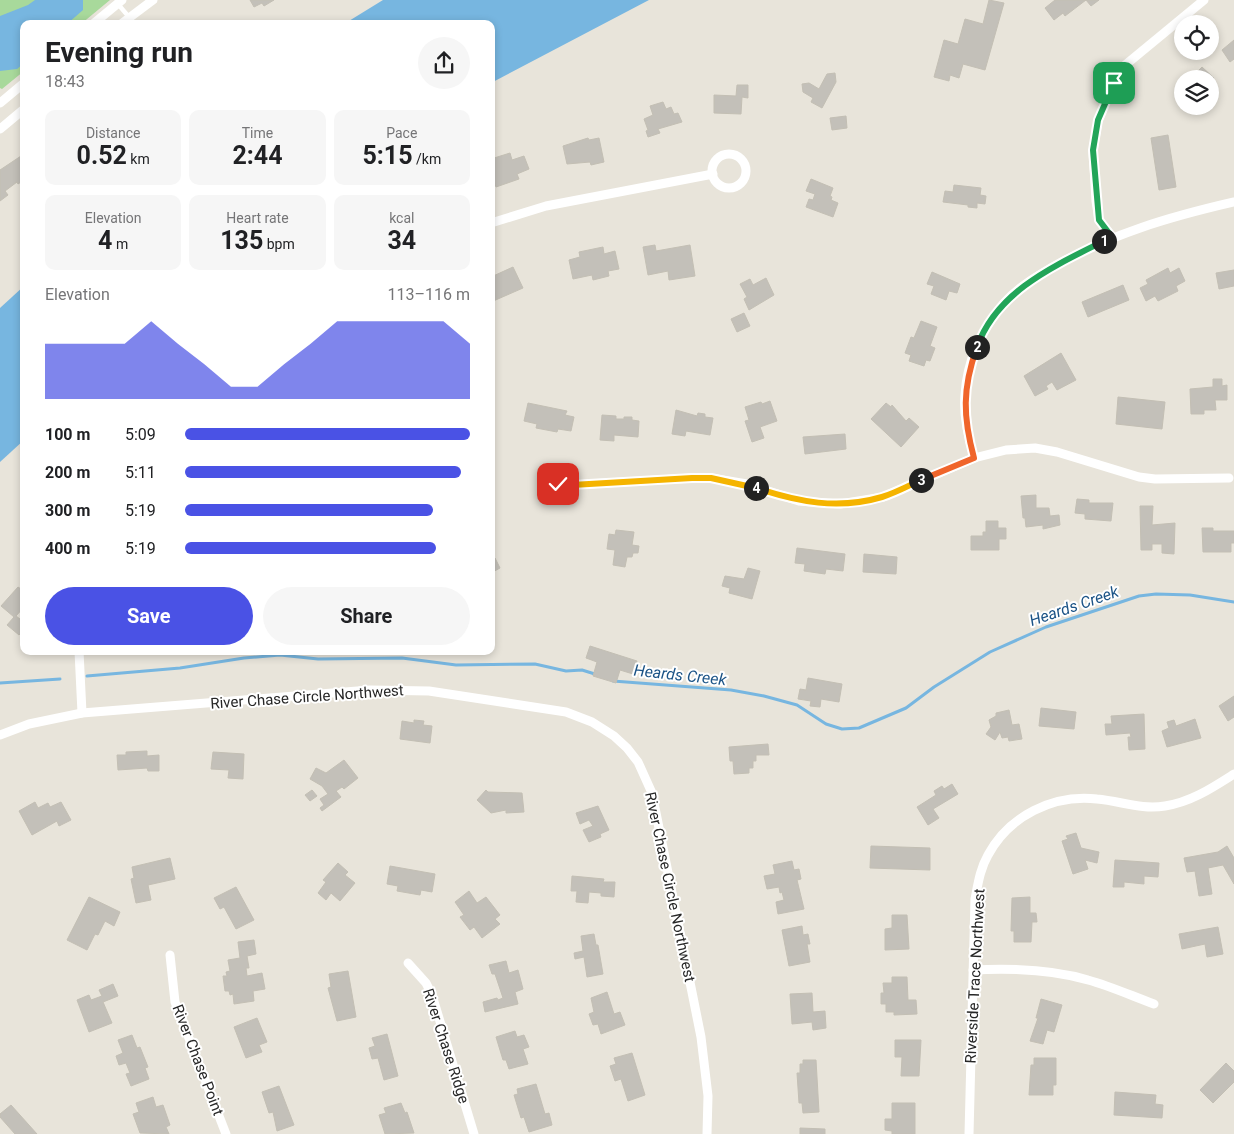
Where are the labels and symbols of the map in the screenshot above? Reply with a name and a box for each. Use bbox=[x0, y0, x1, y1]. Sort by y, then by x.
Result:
pin bbox=[1093, 62, 1135, 104]
pin: 1 bbox=[1092, 228, 1116, 254]
pin: 2 bbox=[964, 334, 990, 360]
pin bbox=[537, 463, 579, 505]
pin: 3 bbox=[908, 468, 934, 492]
pin: 4 bbox=[744, 476, 768, 500]
water label: Heards Creek bbox=[1027, 581, 1122, 630]
water label: Heards Creek bbox=[633, 661, 728, 689]
street label: River Chase Circle Northwest bbox=[210, 681, 404, 713]
street label: River Chase Circle Northwest bbox=[641, 790, 699, 984]
street label: Riverside Trace Northwest bbox=[961, 888, 989, 1064]
street label: River Chase Ridge bbox=[419, 986, 473, 1106]
street label: River Chase Point bbox=[169, 1002, 227, 1118]

